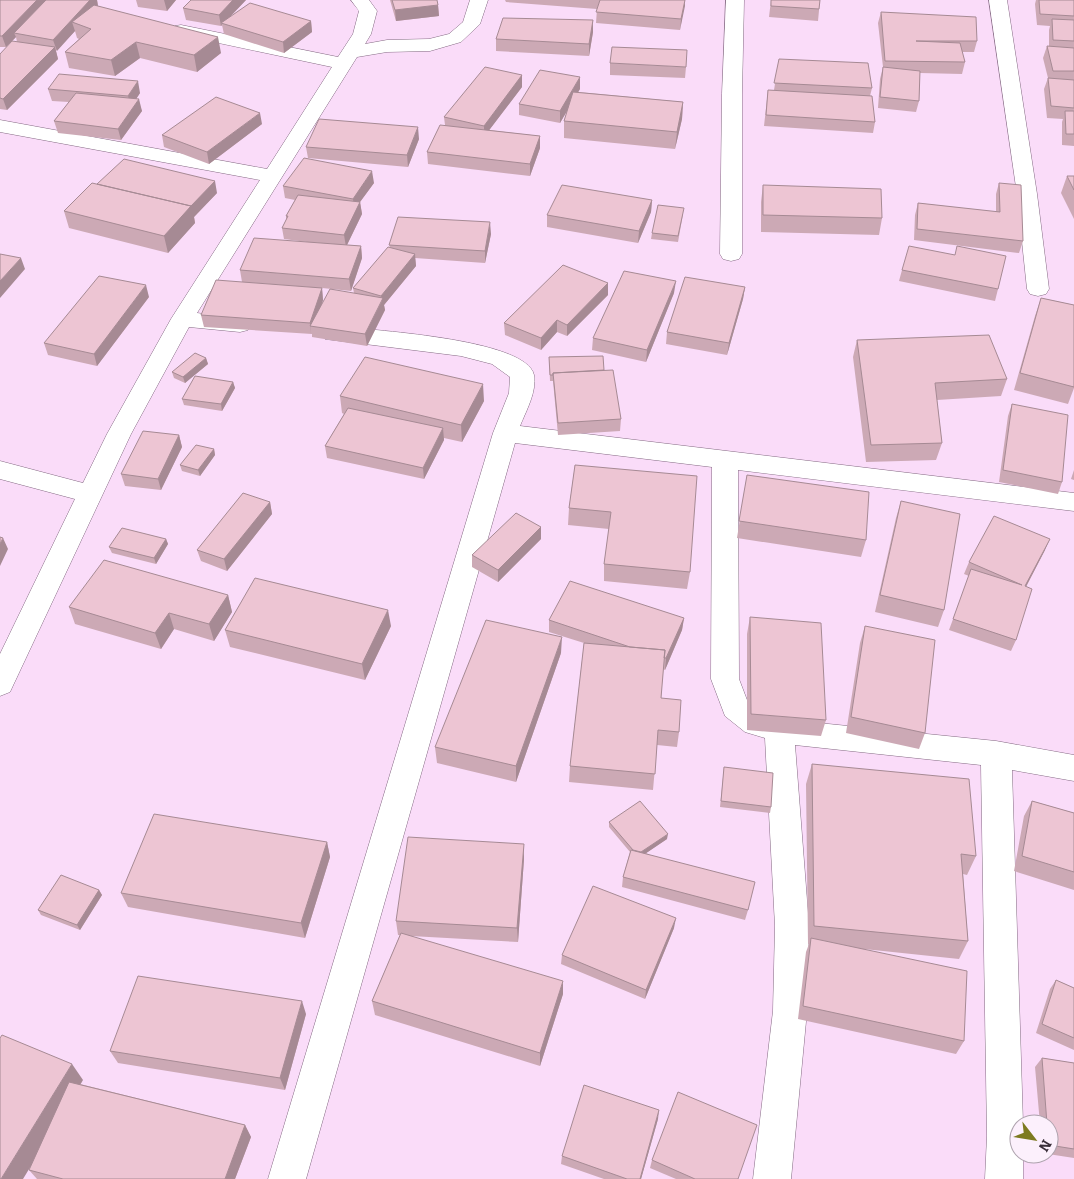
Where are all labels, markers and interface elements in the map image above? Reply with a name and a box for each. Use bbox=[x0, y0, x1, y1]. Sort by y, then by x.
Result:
north arrow bbox=[1009, 1114, 1059, 1164]
text: N bbox=[1035, 1136, 1055, 1155]

